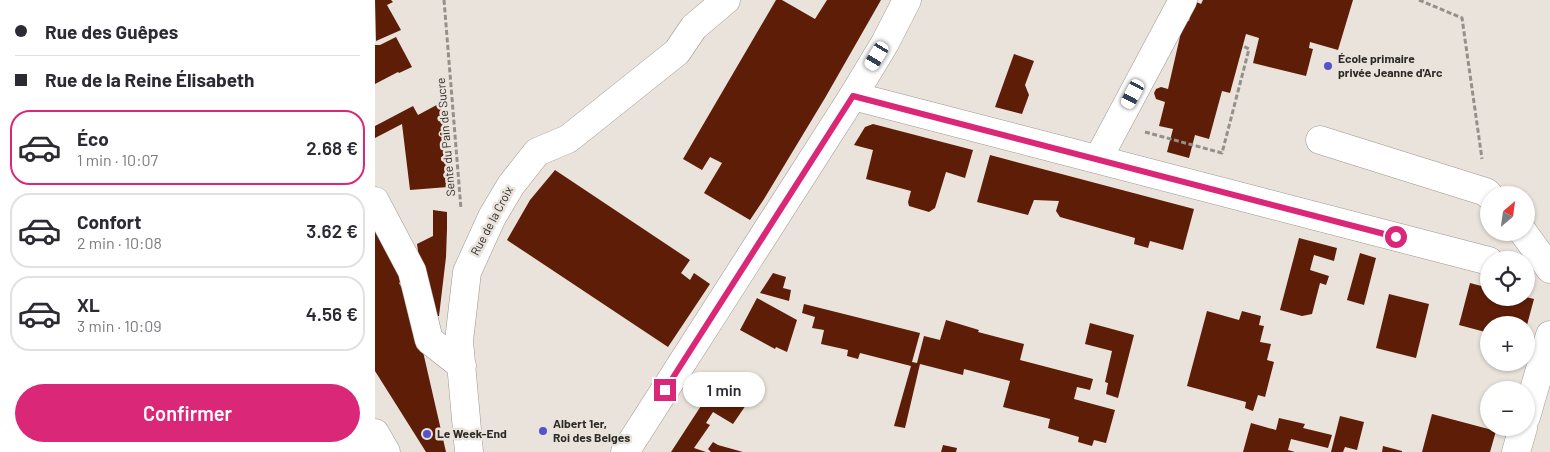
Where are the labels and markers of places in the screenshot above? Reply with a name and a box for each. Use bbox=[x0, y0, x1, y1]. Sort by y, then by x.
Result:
place label: École primaire privée Jeanne d'Arc bbox=[1338, 51, 1443, 79]
marker: École primaire privée Jeanne d'Arc bbox=[1322, 60, 1334, 72]
place label: Albert 1er, Roi des Belges bbox=[553, 416, 630, 444]
marker: Albert 1er, Roi des Belges bbox=[537, 425, 549, 437]
place label: Le Week-End bbox=[437, 426, 507, 440]
marker: Le Week-End bbox=[421, 428, 433, 440]

